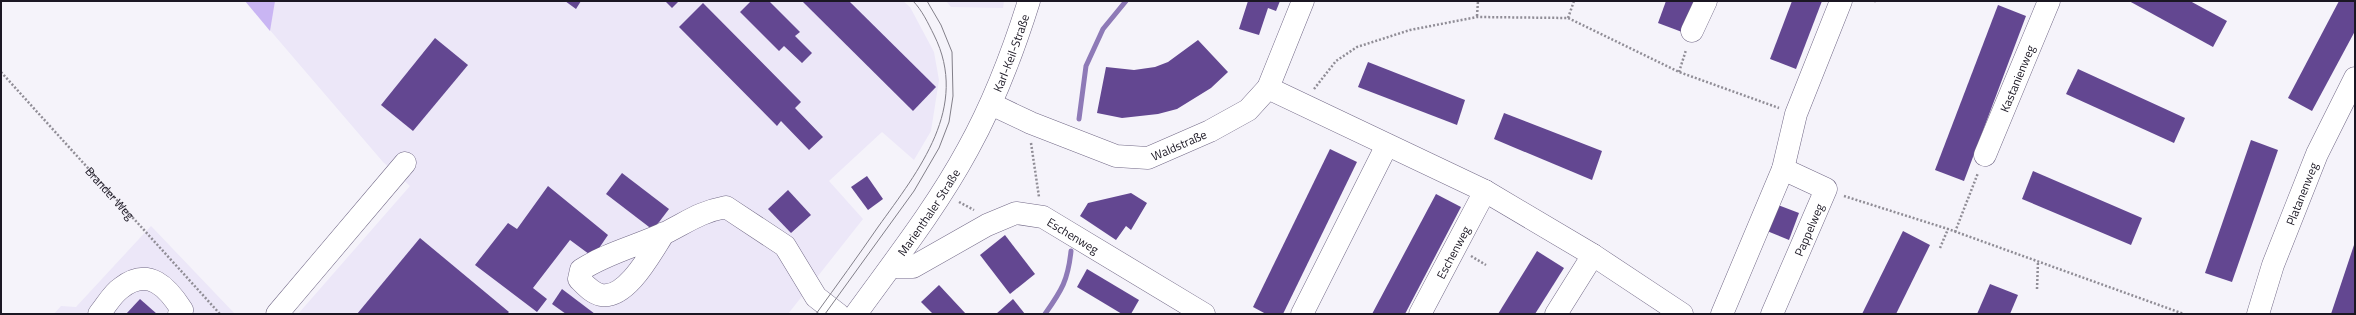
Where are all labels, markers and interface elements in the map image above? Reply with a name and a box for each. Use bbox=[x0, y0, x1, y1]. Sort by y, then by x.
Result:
street label: Karl-Keil-Straße bbox=[987, 11, 1034, 95]
street label: Kastanienweg bbox=[1994, 42, 2039, 115]
street label: Waldstraße bbox=[1148, 124, 1209, 165]
street label: Platanenweg bbox=[2280, 159, 2322, 228]
street label: Brander Weg bbox=[81, 162, 140, 224]
street label: Marienthaler Straße bbox=[892, 165, 964, 260]
street label: Pappelweg bbox=[1789, 200, 1828, 259]
street label: Eschenweg bbox=[1044, 212, 1103, 258]
street label: Eschenweg bbox=[1431, 222, 1475, 282]

